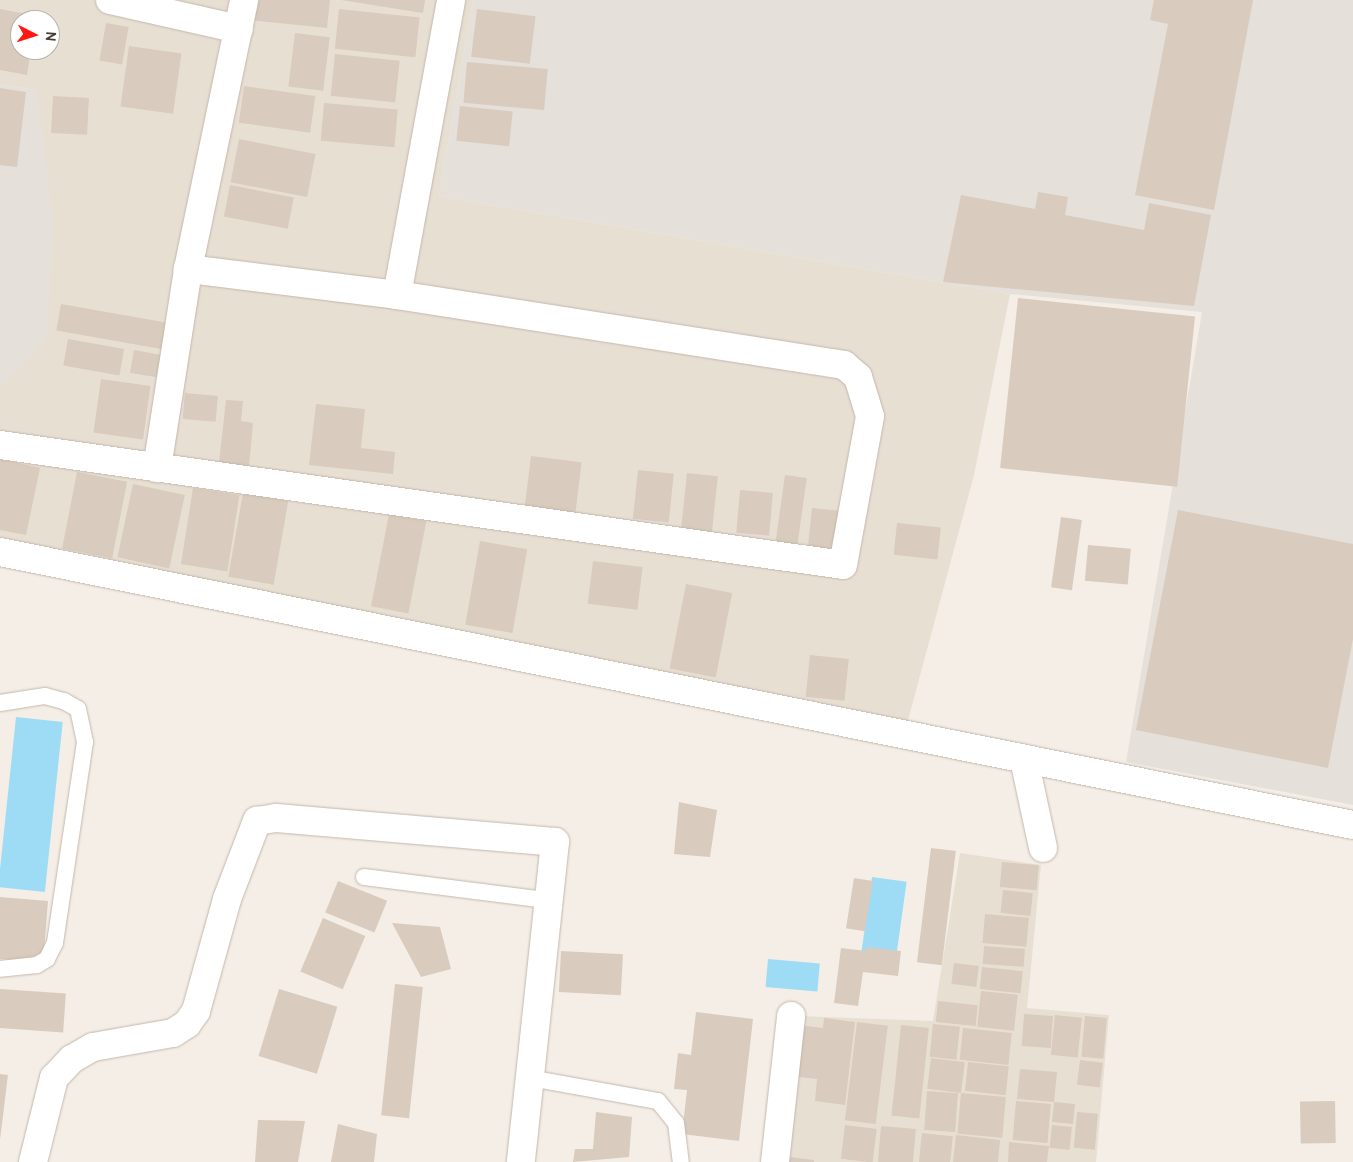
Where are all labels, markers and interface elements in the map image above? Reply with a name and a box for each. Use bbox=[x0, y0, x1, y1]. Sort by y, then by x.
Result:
north arrow bbox=[10, 10, 60, 60]
text: N bbox=[41, 31, 58, 42]

